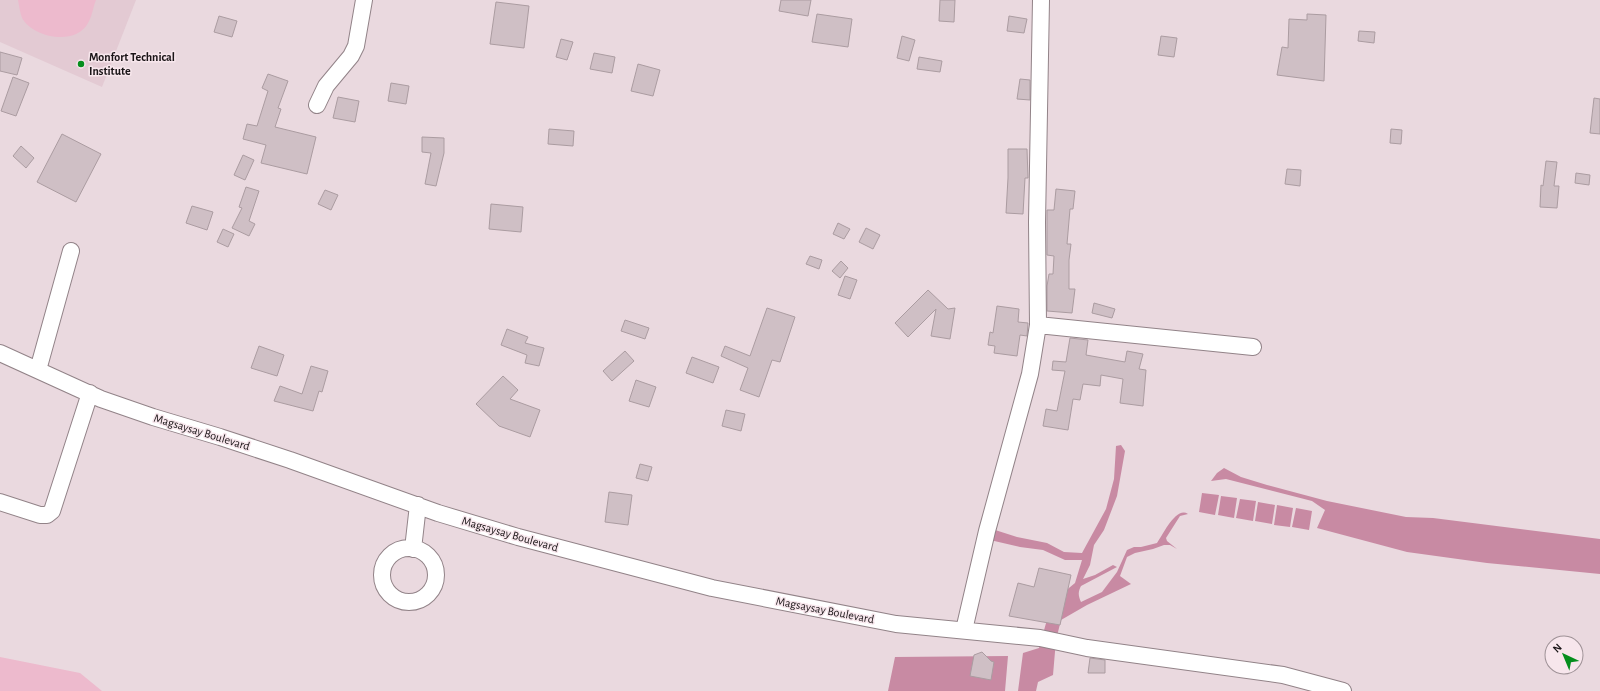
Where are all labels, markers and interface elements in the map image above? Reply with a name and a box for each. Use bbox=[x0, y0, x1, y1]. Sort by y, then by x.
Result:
place label: Monfort Technical Institute bbox=[89, 51, 175, 77]
marker: Monfort Technical Institute bbox=[76, 59, 86, 69]
street label: Magsaysay Boulevard bbox=[152, 412, 251, 453]
street label: Magsaysay Boulevard bbox=[460, 514, 560, 554]
street label: Magsaysay Boulevard bbox=[775, 595, 875, 626]
north arrow bbox=[1544, 635, 1584, 675]
text: N bbox=[1551, 642, 1564, 655]

